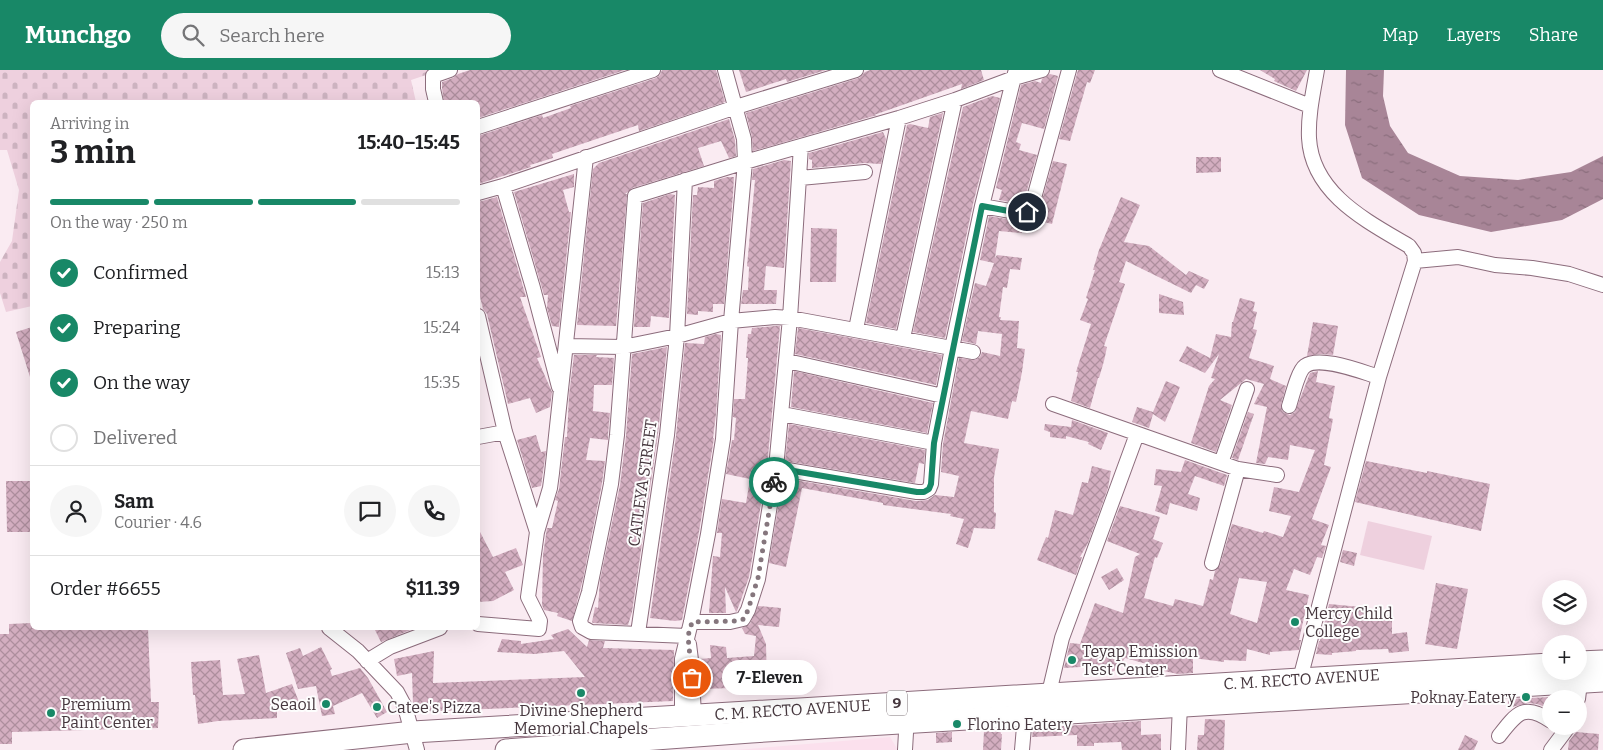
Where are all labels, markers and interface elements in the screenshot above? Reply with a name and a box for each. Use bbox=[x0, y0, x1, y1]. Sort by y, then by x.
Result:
search box bbox=[161, 13, 511, 58]
text: Munchgo bbox=[25, 21, 131, 49]
icon: search bbox=[179, 21, 207, 49]
text: Search here bbox=[219, 24, 325, 47]
text: Map bbox=[1382, 24, 1418, 46]
text: Layers bbox=[1446, 24, 1501, 46]
text: Share bbox=[1529, 24, 1578, 46]
text: Arriving in bbox=[50, 114, 129, 133]
text: 15:40–15:45 bbox=[358, 131, 460, 154]
text: 3 min bbox=[50, 133, 136, 171]
pin bbox=[1006, 191, 1048, 233]
icon: home bbox=[1013, 198, 1041, 226]
text: On the way · 250 m bbox=[50, 213, 187, 232]
icon: check bbox=[50, 259, 78, 287]
text: Confirmed bbox=[93, 261, 188, 284]
text: 15:13 bbox=[426, 263, 460, 282]
icon: check bbox=[50, 314, 78, 342]
text: Preparing bbox=[93, 316, 181, 339]
text: 15:24 bbox=[424, 318, 460, 337]
icon: check bbox=[50, 369, 78, 397]
text: On the way bbox=[93, 371, 190, 394]
text: 15:35 bbox=[424, 373, 460, 392]
street label: CATLEYA STREET bbox=[624, 418, 661, 548]
text: Delivered bbox=[93, 426, 177, 449]
courier bbox=[749, 457, 799, 507]
icon: bike bbox=[760, 468, 788, 496]
button: person bbox=[50, 485, 102, 537]
button: chat bbox=[344, 485, 396, 537]
button: phone bbox=[408, 485, 460, 537]
text: Sam bbox=[114, 490, 154, 513]
text: Courier · 4.6 bbox=[114, 513, 202, 532]
text: Order #6655 bbox=[50, 577, 161, 600]
text: $11.39 bbox=[405, 577, 460, 600]
map controls bbox=[1542, 580, 1587, 735]
button: layers bbox=[1542, 580, 1587, 625]
place label: Mercy Child College bbox=[1305, 604, 1393, 641]
marker: Mercy Child College bbox=[1289, 616, 1301, 628]
button: + bbox=[1542, 635, 1587, 680]
place label: Teyap Emission Test Center bbox=[1082, 642, 1198, 679]
marker: Teyap Emission Test Center bbox=[1066, 654, 1078, 666]
pin bbox=[671, 657, 713, 699]
callout: 7-Eleven bbox=[722, 660, 817, 696]
icon: bag bbox=[678, 664, 706, 692]
street label: C. M. RECTO AVENUE bbox=[1223, 665, 1380, 694]
text: 7-Eleven bbox=[737, 668, 802, 687]
marker: Divine Shepherd Memorial Chapels bbox=[575, 687, 587, 699]
place label: Poknay Eatery bbox=[1410, 688, 1517, 707]
road number: 9 bbox=[887, 690, 907, 716]
button: − bbox=[1542, 690, 1587, 735]
marker: Poknay Eatery bbox=[1520, 691, 1532, 703]
place label: Premium Paint Center bbox=[61, 695, 153, 732]
place label: Seaoil bbox=[271, 695, 316, 714]
street label: C. M. RECTO AVENUE bbox=[714, 696, 871, 724]
marker: Seaoil bbox=[320, 698, 332, 710]
place label: Catee's Pizza bbox=[387, 698, 481, 717]
marker: Catee's Pizza bbox=[371, 701, 383, 713]
place label: Divine Shepherd Memorial Chapels bbox=[514, 701, 648, 738]
marker: Premium Paint Center bbox=[45, 707, 57, 719]
place label: Florino Eatery bbox=[967, 715, 1073, 734]
marker: Florino Eatery bbox=[951, 718, 963, 730]

